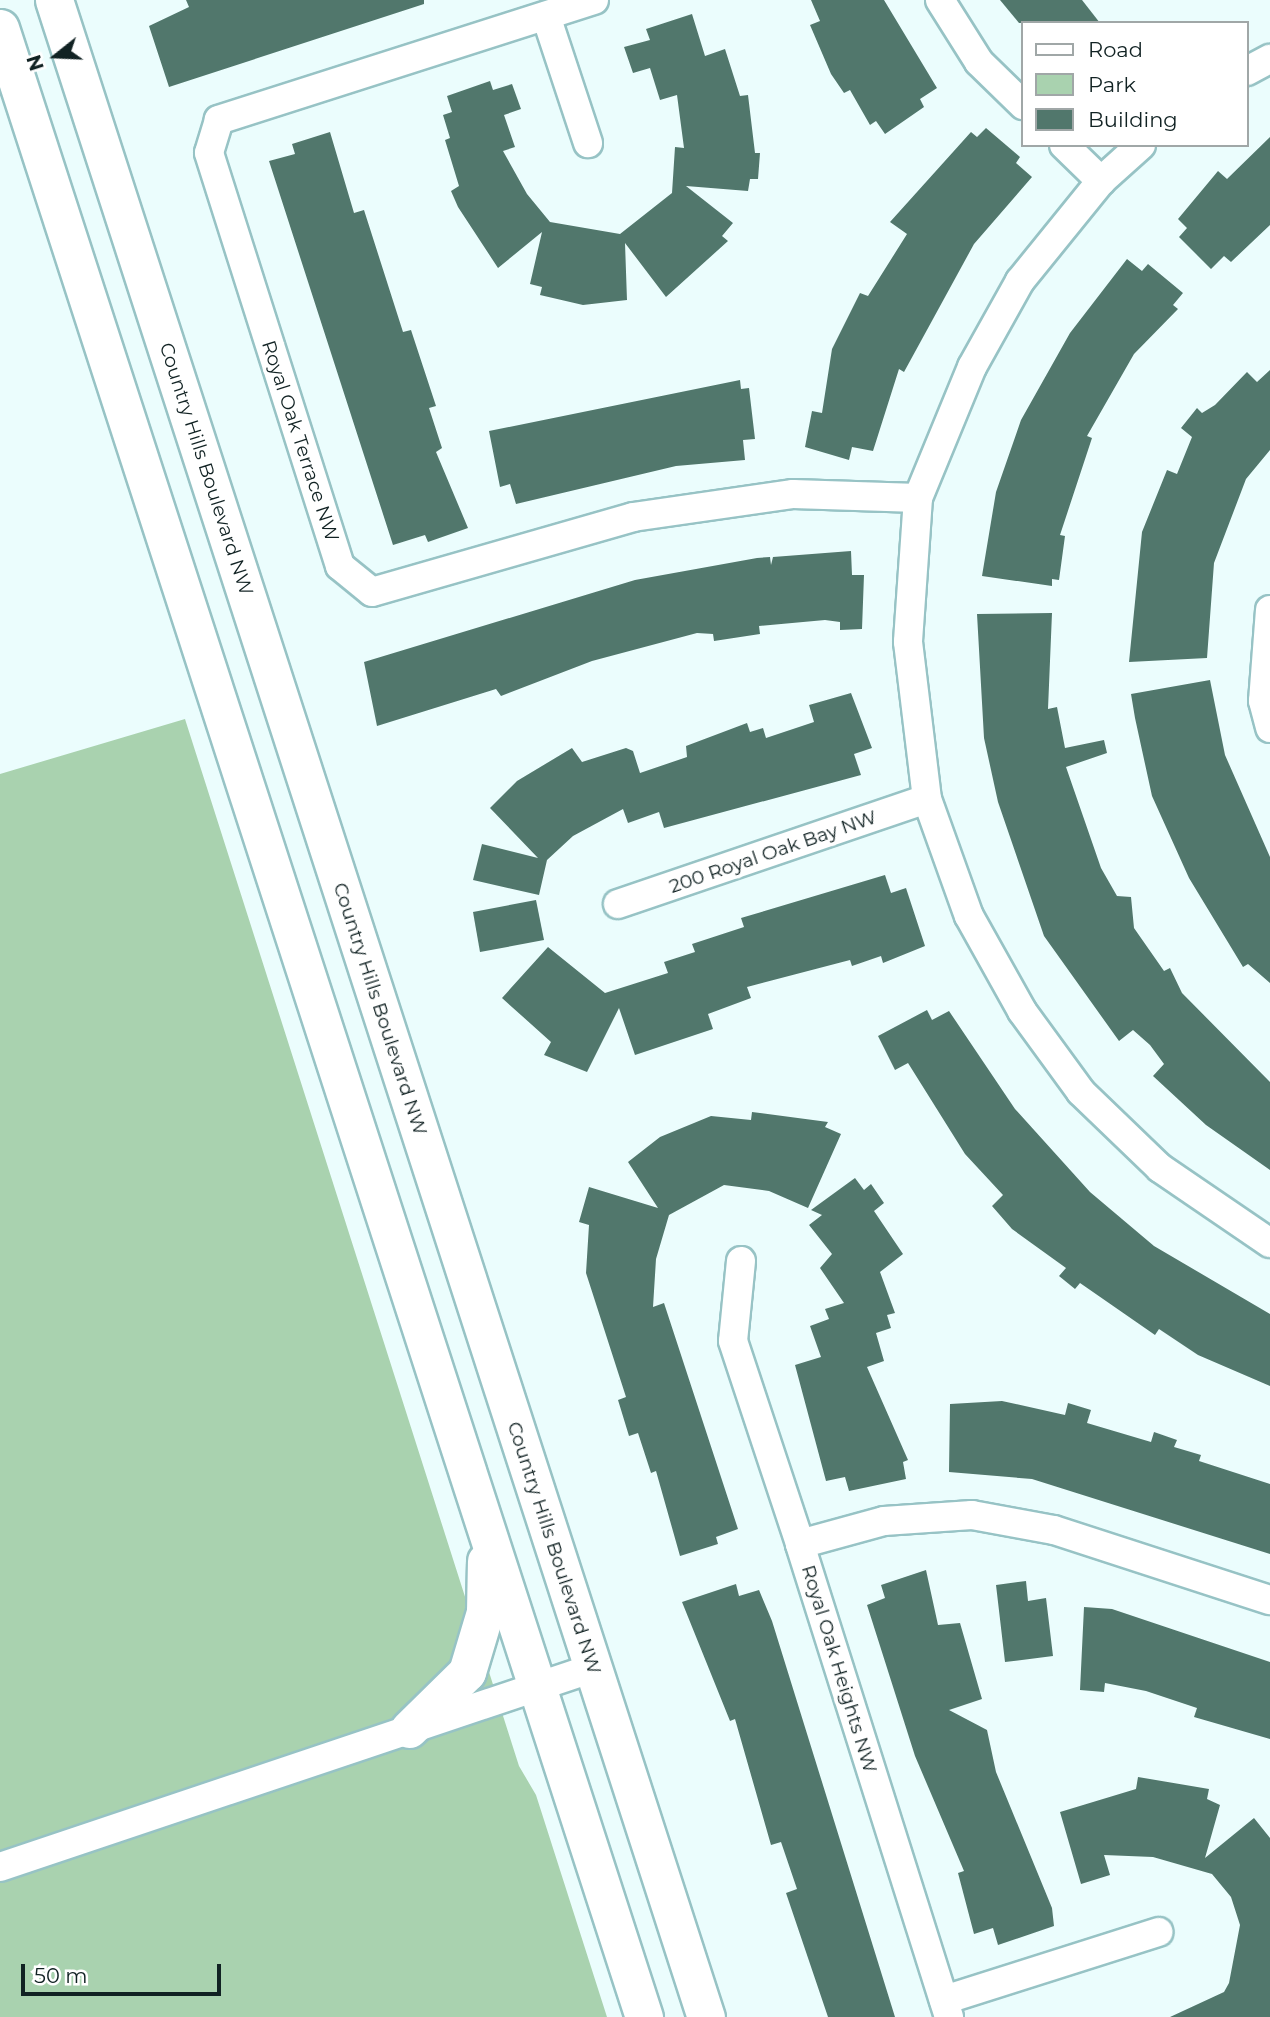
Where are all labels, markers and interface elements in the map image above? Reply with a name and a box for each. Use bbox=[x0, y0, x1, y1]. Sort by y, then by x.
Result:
north arrow bbox=[21, 21, 91, 91]
legend bbox=[1021, 21, 1249, 147]
text: Road bbox=[1088, 37, 1143, 62]
text: N bbox=[22, 52, 49, 74]
text: Park bbox=[1088, 72, 1136, 97]
text: Building bbox=[1088, 107, 1178, 132]
street label: Royal Oak Terrace NW bbox=[257, 338, 343, 544]
street label: Country Hills Boulevard NW bbox=[154, 340, 258, 598]
street label: 200 Royal Oak Bay NW bbox=[666, 806, 880, 898]
street label: Country Hills Boulevard NW bbox=[328, 880, 432, 1138]
street label: Country Hills Boulevard NW bbox=[502, 1419, 606, 1677]
street label: Royal Oak Heights NW bbox=[796, 1562, 882, 1776]
scale bar bbox=[24, 1951, 224, 1995]
text: 50 m bbox=[34, 1963, 88, 1988]

